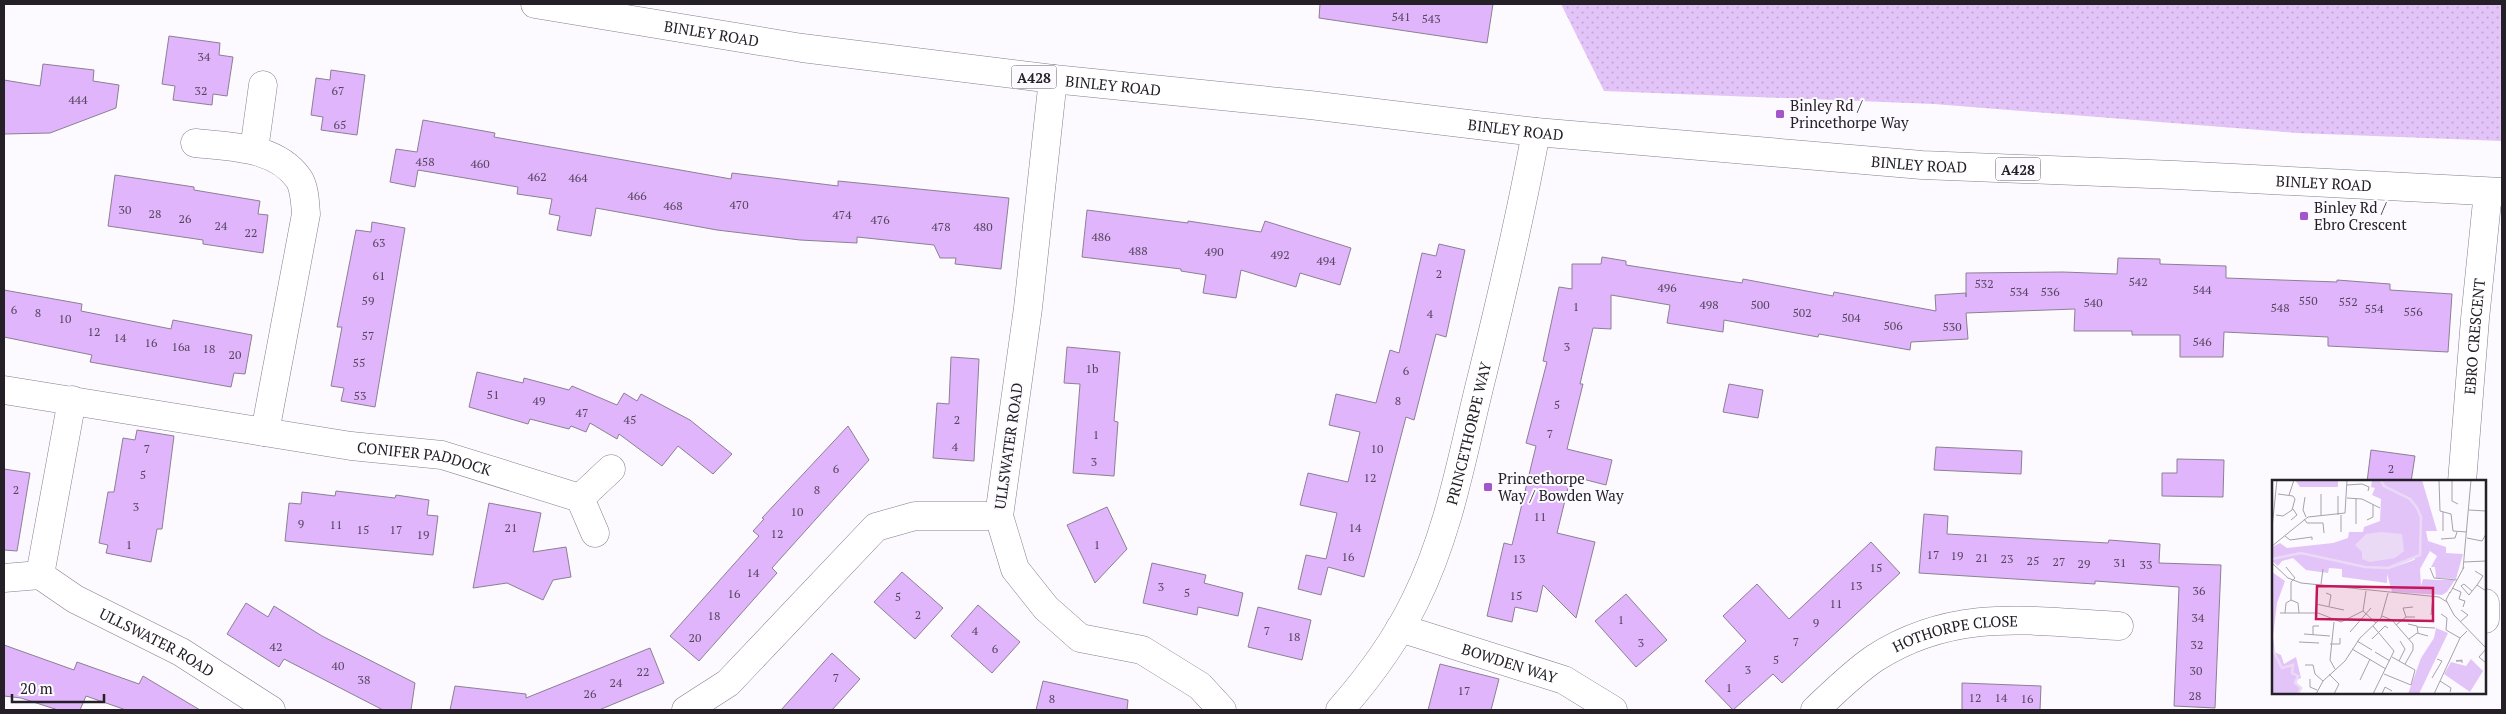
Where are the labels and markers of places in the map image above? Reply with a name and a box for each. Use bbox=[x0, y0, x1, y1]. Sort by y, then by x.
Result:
place label: Binley Rd / Princethorpe Way bbox=[1790, 95, 1909, 132]
marker: Binley Rd / Princethorpe Way bbox=[1774, 108, 1786, 120]
place label: Binley Rd / Ebro Crescent bbox=[2314, 197, 2407, 234]
marker: Binley Rd / Ebro Crescent bbox=[2298, 210, 2310, 222]
place label: Princethorpe Way / Bowden Way bbox=[1498, 468, 1624, 505]
marker: Princethorpe Way / Bowden Way bbox=[1482, 481, 1494, 493]

